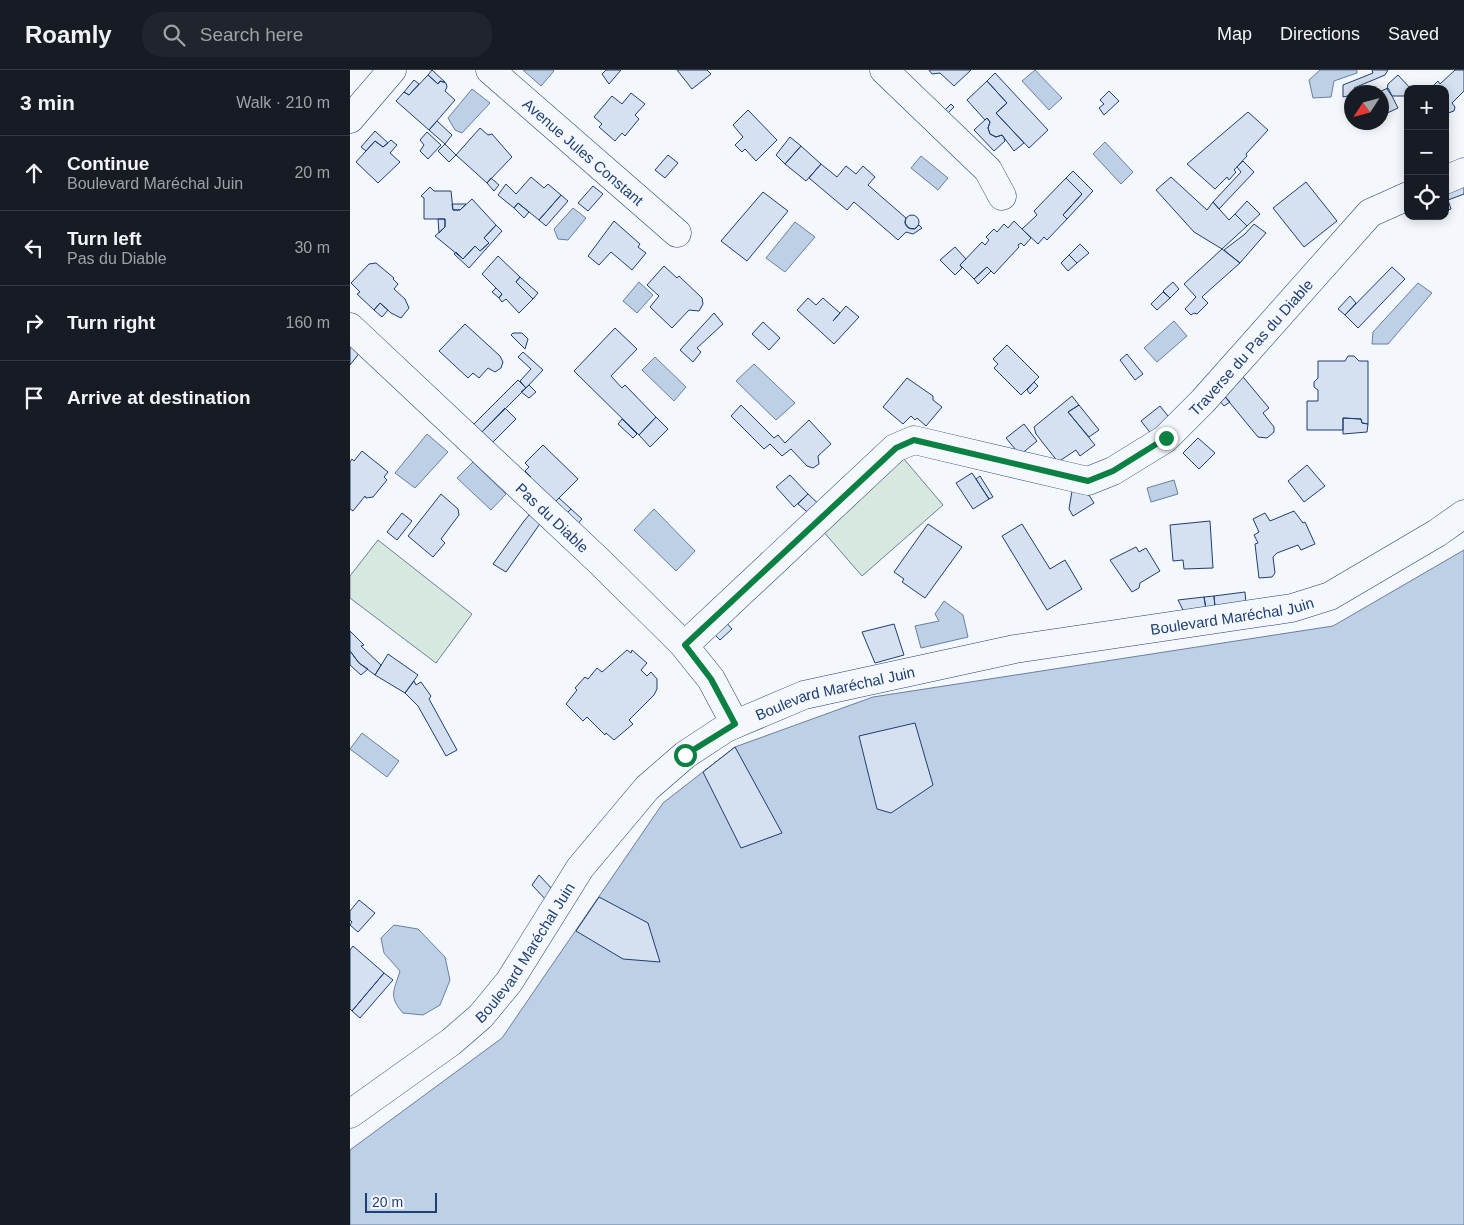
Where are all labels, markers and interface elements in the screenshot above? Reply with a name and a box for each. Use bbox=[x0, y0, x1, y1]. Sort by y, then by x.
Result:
search box bbox=[142, 12, 492, 57]
text: Roamly bbox=[25, 21, 112, 48]
icon: search bbox=[160, 21, 188, 49]
text: Search here bbox=[200, 24, 303, 45]
text: Map bbox=[1217, 24, 1252, 44]
text: Directions bbox=[1280, 24, 1360, 44]
text: Saved bbox=[1388, 24, 1439, 44]
north arrow bbox=[1344, 85, 1389, 130]
map controls bbox=[1404, 85, 1449, 220]
button: + bbox=[1404, 85, 1449, 130]
text: 3 min bbox=[20, 91, 75, 114]
text: Walk · 210 m bbox=[236, 94, 330, 111]
street label: Avenue Jules Constant bbox=[520, 94, 648, 209]
button: − bbox=[1404, 130, 1449, 175]
text: Continue bbox=[67, 153, 149, 174]
icon: ahead bbox=[20, 159, 48, 187]
text: 20 m bbox=[294, 164, 330, 181]
text: Boulevard Maréchal Juin bbox=[67, 175, 243, 192]
button: locate bbox=[1404, 175, 1449, 220]
text: Turn left bbox=[67, 228, 142, 249]
icon: left bbox=[20, 234, 48, 262]
text: 30 m bbox=[294, 239, 330, 256]
text: Pas du Diable bbox=[67, 250, 167, 267]
street label: Traverse du Pas du Diable bbox=[1185, 275, 1316, 419]
icon: right bbox=[20, 309, 48, 337]
text: Turn right bbox=[67, 312, 155, 333]
text: 160 m bbox=[286, 314, 330, 331]
icon: arrive bbox=[20, 384, 48, 412]
text: Arrive at destination bbox=[67, 387, 251, 408]
route end bbox=[1155, 427, 1178, 450]
street label: Pas du Diable bbox=[513, 479, 592, 556]
street label: Boulevard Maréchal Juin bbox=[1149, 593, 1316, 637]
street label: Boulevard Maréchal Juin bbox=[753, 663, 916, 723]
route start bbox=[674, 744, 697, 767]
street label: Boulevard Maréchal Juin bbox=[471, 879, 577, 1026]
scale bar bbox=[365, 1190, 438, 1213]
text: 20 m bbox=[372, 1194, 403, 1210]

